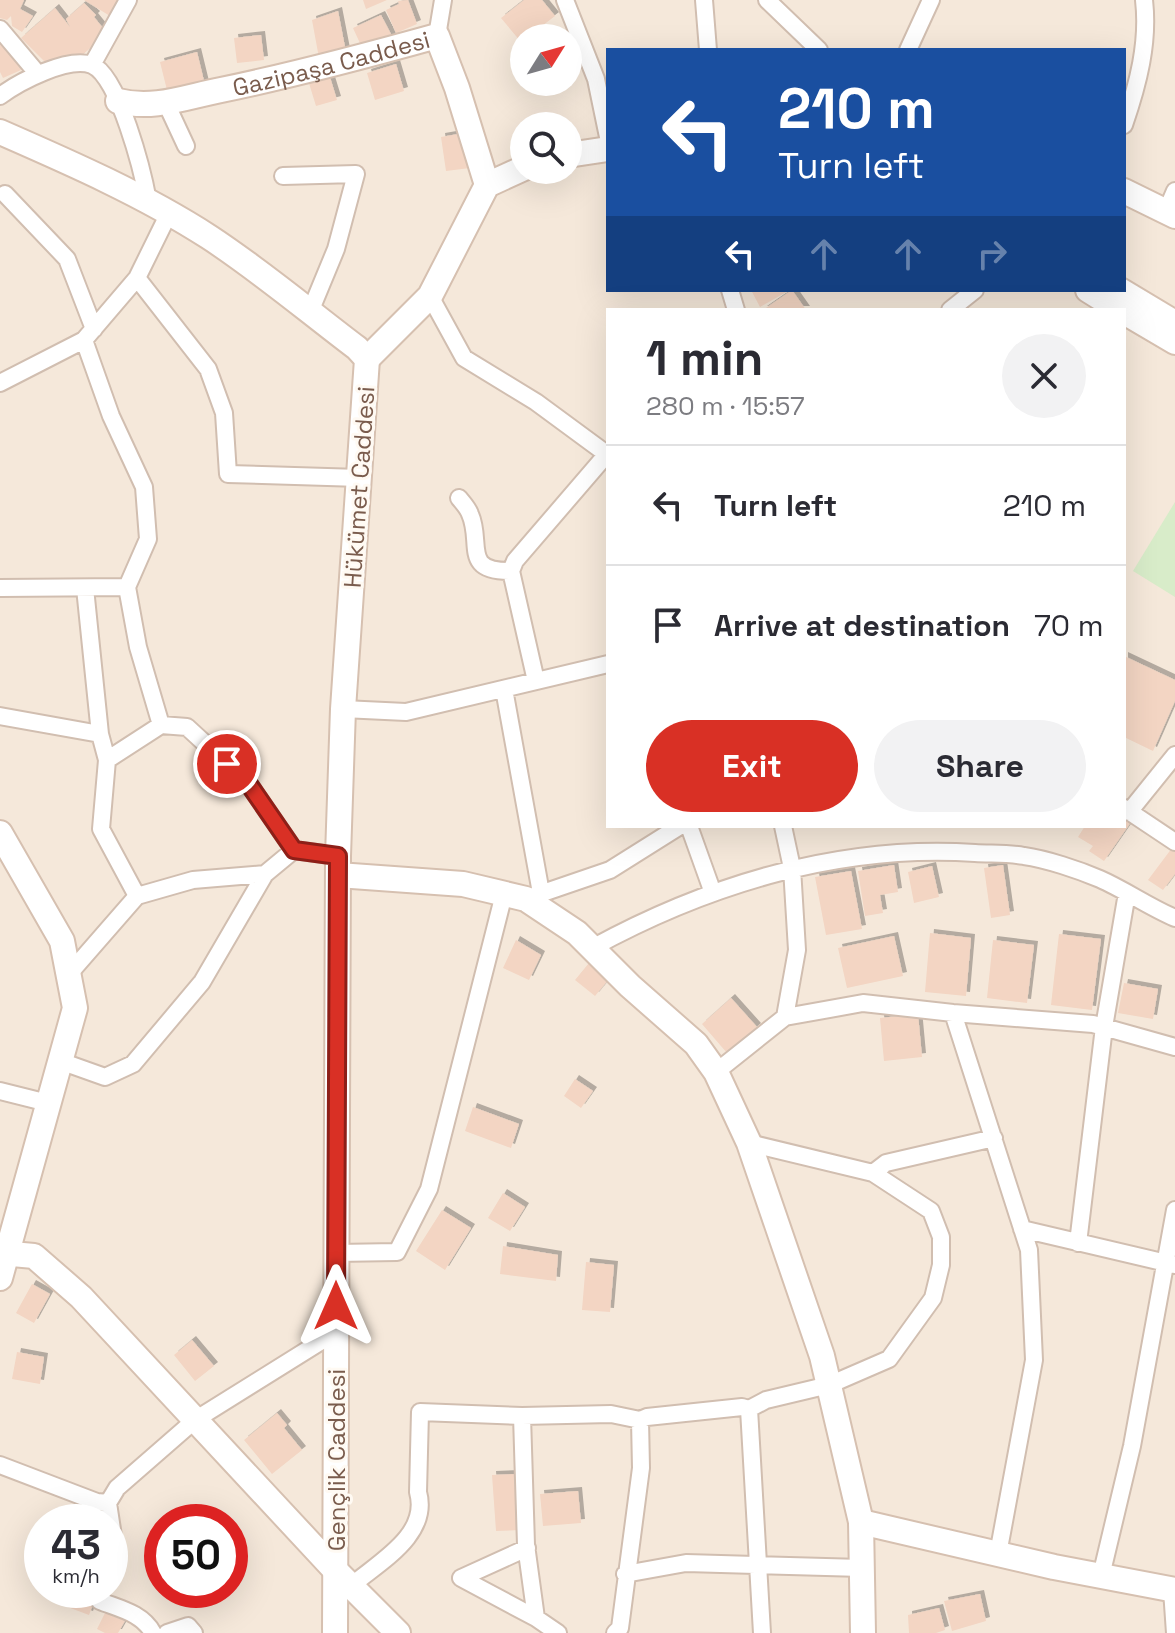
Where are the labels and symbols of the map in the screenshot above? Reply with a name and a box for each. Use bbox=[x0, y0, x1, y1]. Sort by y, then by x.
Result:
street label: Gazipaşa Caddesi bbox=[230, 23, 433, 103]
north arrow bbox=[510, 24, 582, 96]
street label: Hükümet Caddesi bbox=[336, 385, 382, 589]
pin bbox=[193, 730, 261, 798]
position arrow bbox=[294, 1264, 378, 1348]
street label: Gençlik Caddesi bbox=[321, 1369, 352, 1551]
speed limit sign: 50 bbox=[144, 1504, 248, 1608]

